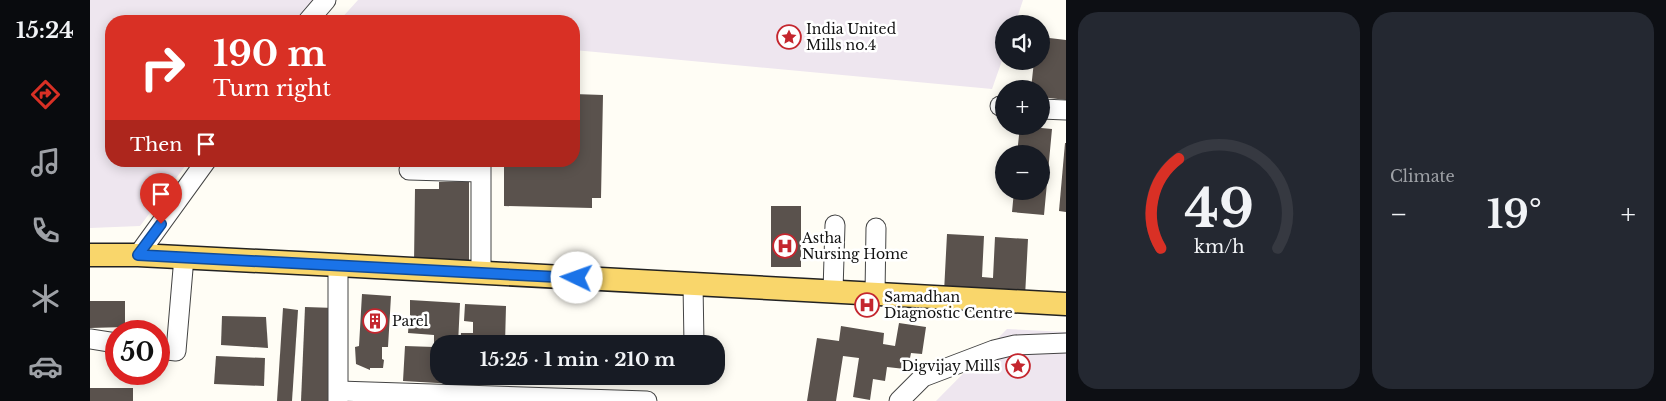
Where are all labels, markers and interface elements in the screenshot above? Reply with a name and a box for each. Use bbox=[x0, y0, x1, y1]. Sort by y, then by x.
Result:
map controls bbox=[995, 15, 1050, 200]
button: sound bbox=[995, 15, 1050, 70]
text: 15:24 bbox=[16, 17, 74, 44]
place label: India United Mills no.4 bbox=[806, 20, 897, 54]
place icon: India United Mills no.4 bbox=[776, 24, 802, 50]
text: 190 m bbox=[213, 32, 326, 75]
icon: right bbox=[130, 35, 195, 100]
text: Turn right bbox=[213, 75, 331, 102]
icon: directions bbox=[28, 77, 63, 112]
button: + bbox=[995, 80, 1050, 135]
icon: arrive bbox=[192, 130, 220, 158]
text: Then bbox=[130, 133, 182, 156]
icon: music bbox=[28, 145, 63, 180]
button: − bbox=[995, 145, 1050, 200]
text: Climate bbox=[1390, 166, 1455, 186]
pin bbox=[140, 173, 182, 224]
text: 49 bbox=[1184, 177, 1254, 241]
icon: arrive bbox=[147, 180, 175, 208]
text: 19° bbox=[1487, 191, 1542, 238]
text: − bbox=[1390, 197, 1408, 232]
text: + bbox=[1621, 197, 1636, 232]
icon: phone bbox=[28, 213, 63, 248]
place label: Astha Nursing Home bbox=[801, 229, 908, 263]
hospital icon: Astha Nursing Home bbox=[772, 233, 798, 259]
text: km/h bbox=[1194, 236, 1244, 258]
position arrow bbox=[550, 251, 602, 303]
icon: climate bbox=[28, 281, 63, 316]
place label: Samadhan Diagnostic Centre bbox=[884, 288, 1013, 322]
hospital icon: Samadhan Diagnostic Centre bbox=[854, 292, 880, 318]
building icon: Parel bbox=[362, 308, 388, 334]
place label: Parel bbox=[392, 312, 429, 330]
speed limit sign: 50 bbox=[105, 320, 170, 385]
text: 15:25 · 1 min · 210 m bbox=[480, 348, 675, 371]
icon: car bbox=[28, 349, 63, 384]
place icon: Digvijay Mills bbox=[1005, 353, 1031, 379]
place label: Digvijay Mills bbox=[901, 357, 1000, 375]

